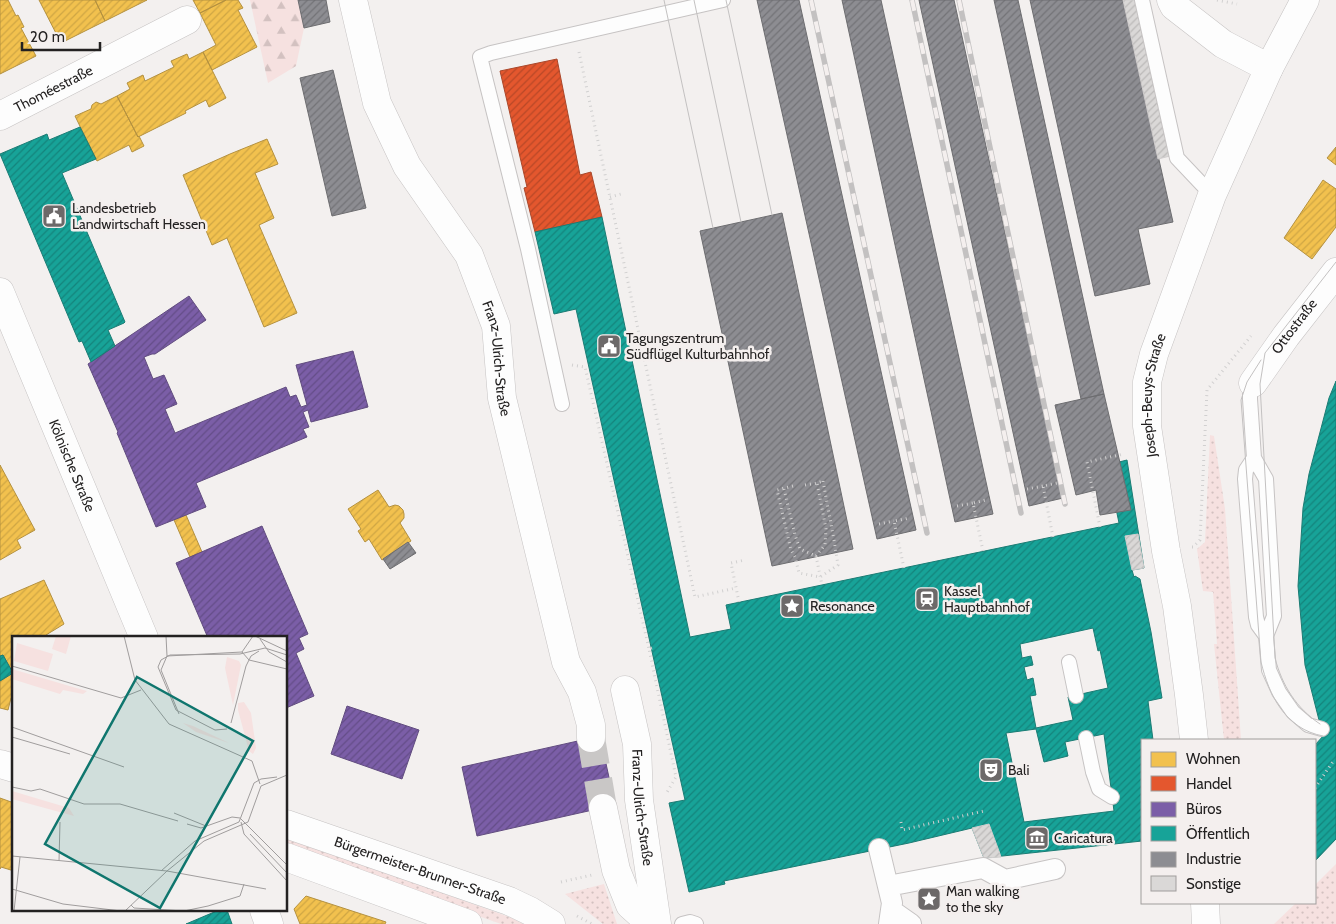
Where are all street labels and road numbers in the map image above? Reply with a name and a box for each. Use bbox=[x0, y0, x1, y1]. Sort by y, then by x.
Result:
street label: Thoméestraße bbox=[11, 61, 96, 116]
street label: Ottostraße bbox=[1267, 295, 1321, 357]
street label: Franz-Ulrich-Straße bbox=[478, 298, 515, 418]
street label: Joseph-Beuys-Straße bbox=[1138, 331, 1170, 459]
street label: Kölnische Straße bbox=[45, 417, 99, 514]
street label: Franz-Ulrich-Straße bbox=[628, 749, 657, 867]
street label: Bürgermeister-Brunner-Straße bbox=[332, 832, 508, 908]

